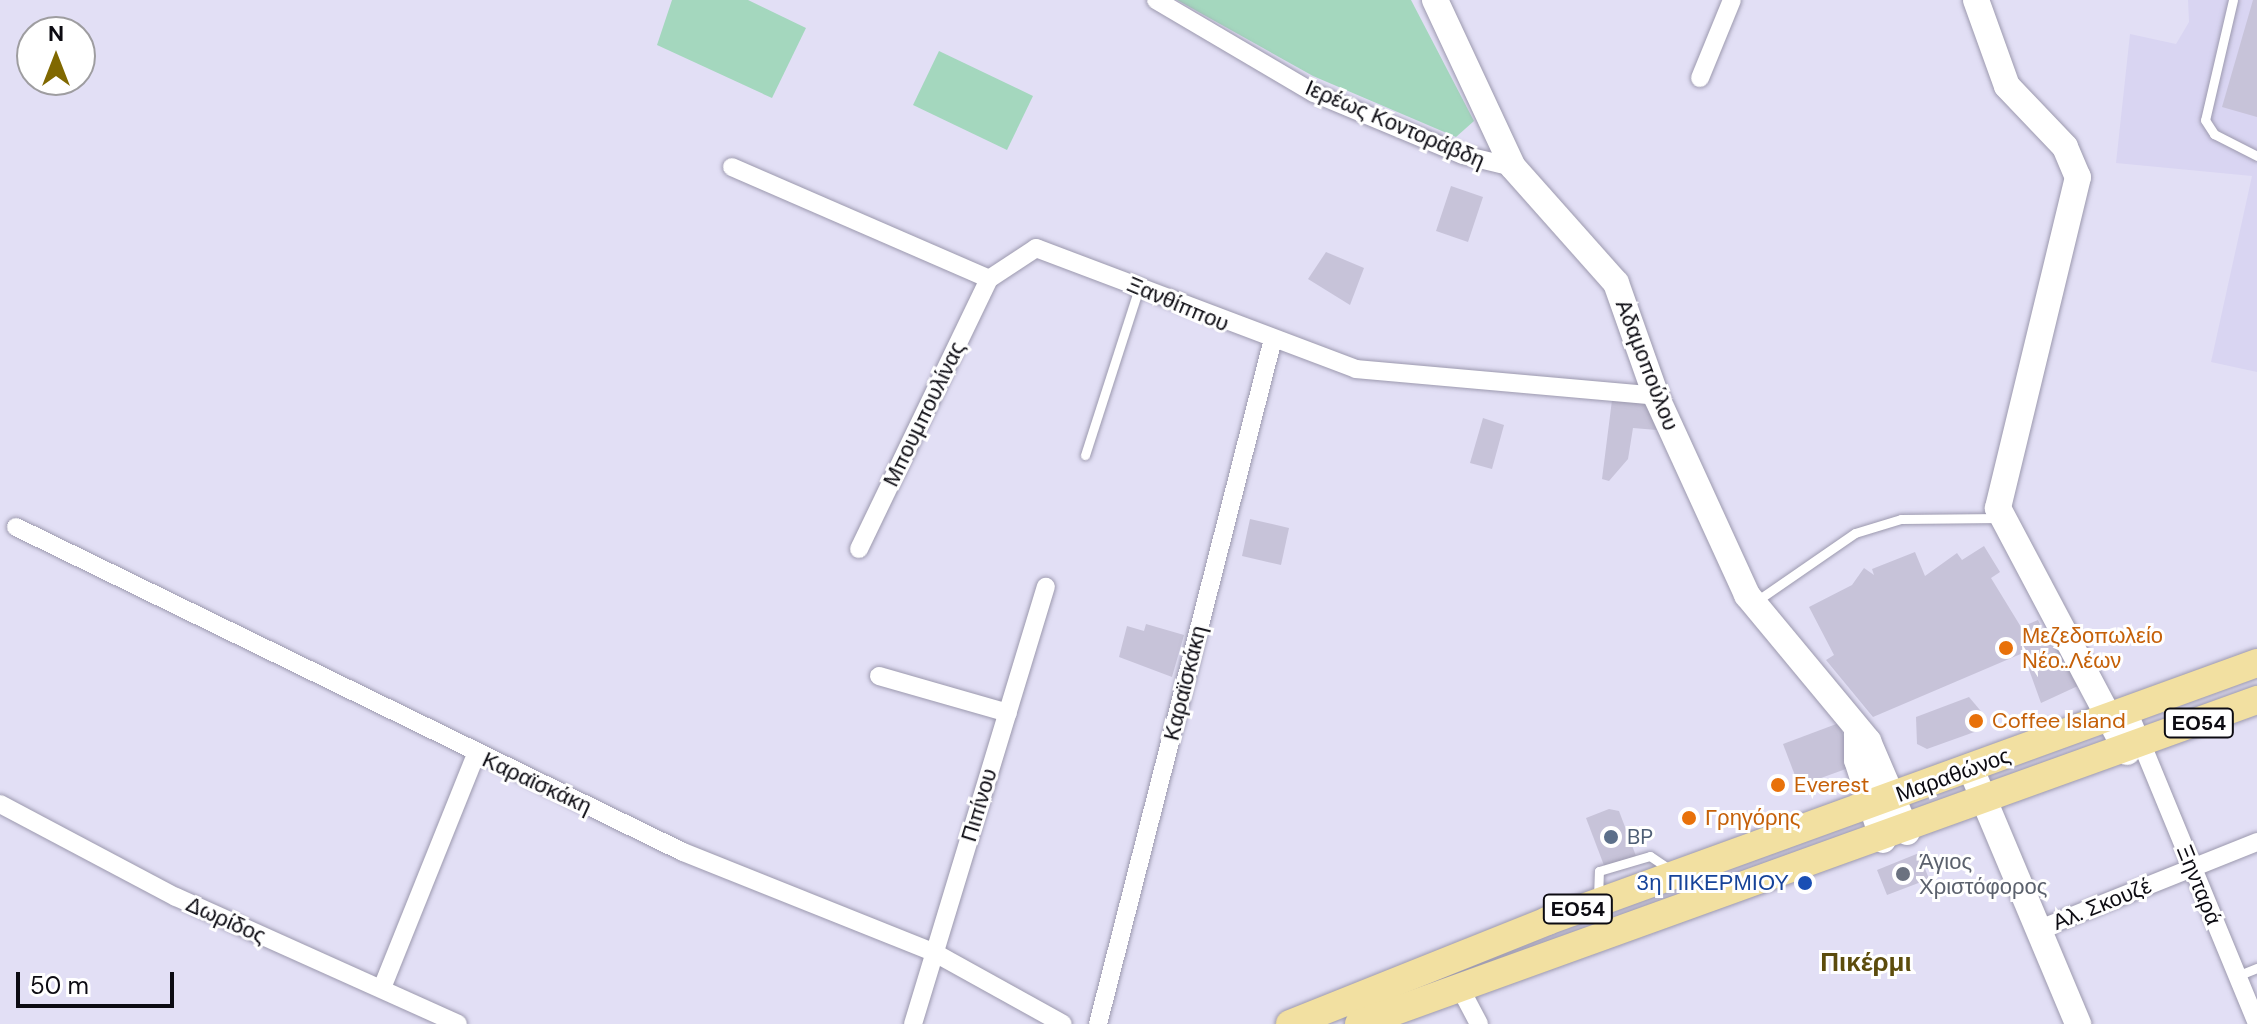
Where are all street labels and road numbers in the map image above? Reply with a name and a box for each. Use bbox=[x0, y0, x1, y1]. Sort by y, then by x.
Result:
street label: Ιερέως Κοντοράβδη bbox=[1301, 74, 1489, 174]
street label: Ξανθίππου bbox=[1123, 271, 1233, 337]
street label: Αδαμοπούλου bbox=[1610, 296, 1684, 434]
street label: Μπουμπουλίνας bbox=[877, 337, 971, 491]
street label: Καραϊσκάκη bbox=[1158, 623, 1212, 743]
road number: ΕΟ54 bbox=[2163, 707, 2235, 739]
street label: Μαραθώνος bbox=[1892, 742, 2014, 808]
street label: Καραϊσκάκη bbox=[478, 746, 596, 820]
street label: Πιπίνου bbox=[955, 765, 1003, 845]
street label: Ξηνταρά bbox=[2171, 841, 2227, 929]
street label: Αλ. Σκουζέ bbox=[2049, 872, 2155, 936]
street label: Δωρίδος bbox=[182, 891, 270, 949]
road number: ΕΟ54 bbox=[1542, 893, 1614, 925]

